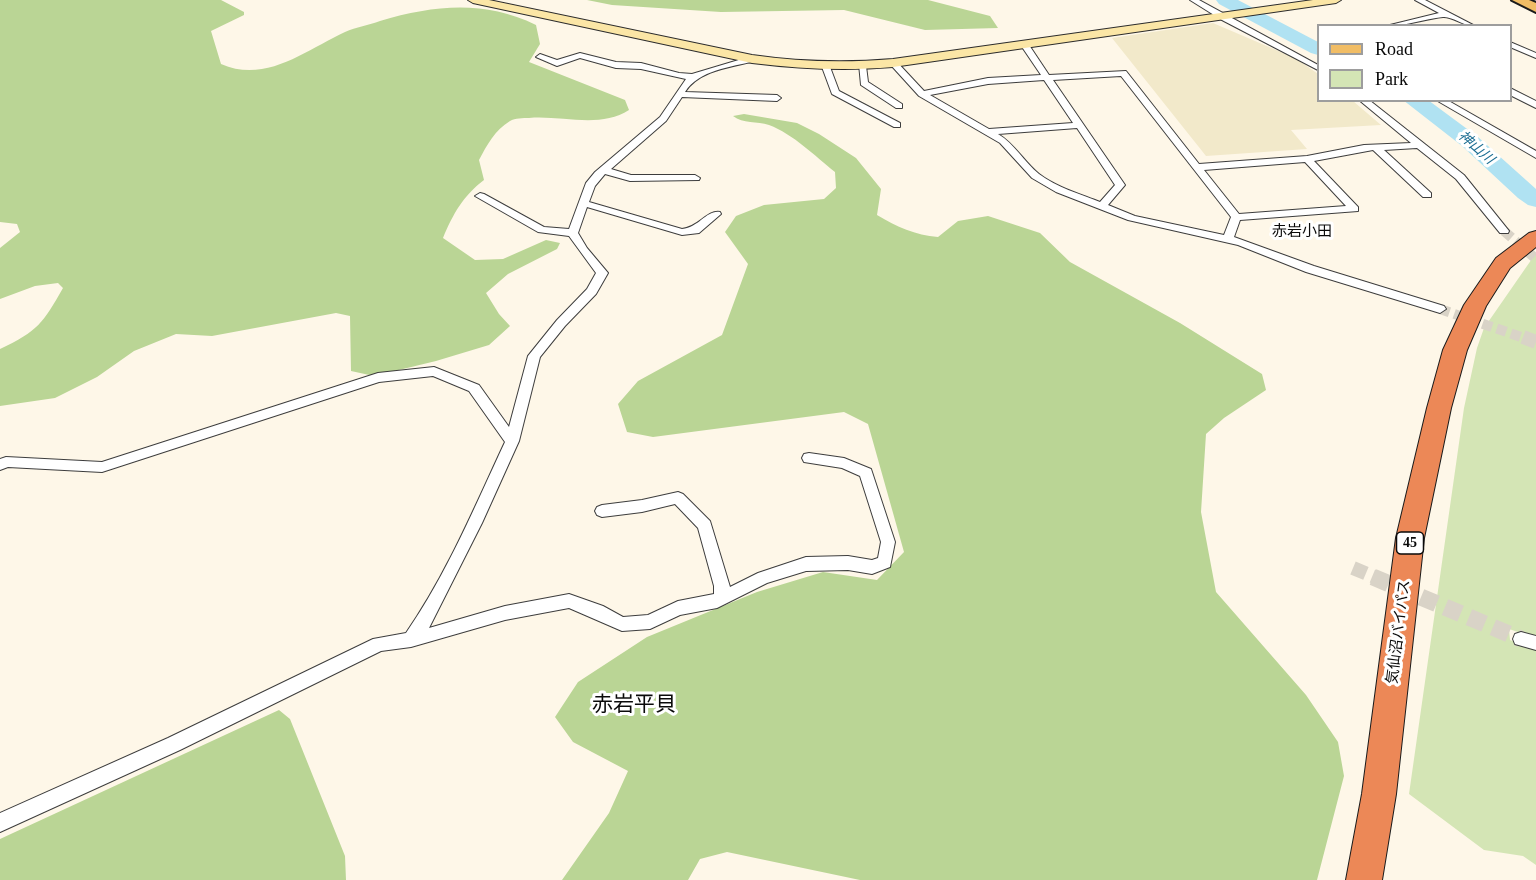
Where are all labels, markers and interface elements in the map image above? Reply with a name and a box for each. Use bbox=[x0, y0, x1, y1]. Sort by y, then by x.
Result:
legend bbox=[1317, 24, 1512, 102]
text: Road bbox=[1375, 39, 1413, 59]
text: Park bbox=[1375, 69, 1408, 89]
water label: 神山川 bbox=[1455, 128, 1497, 168]
district label: 赤岩小田 bbox=[1272, 223, 1332, 241]
road number: 45 bbox=[1396, 532, 1424, 554]
street label: 気仙沼バイパス bbox=[1384, 579, 1414, 685]
district label: 赤岩平貝 bbox=[592, 692, 676, 718]

